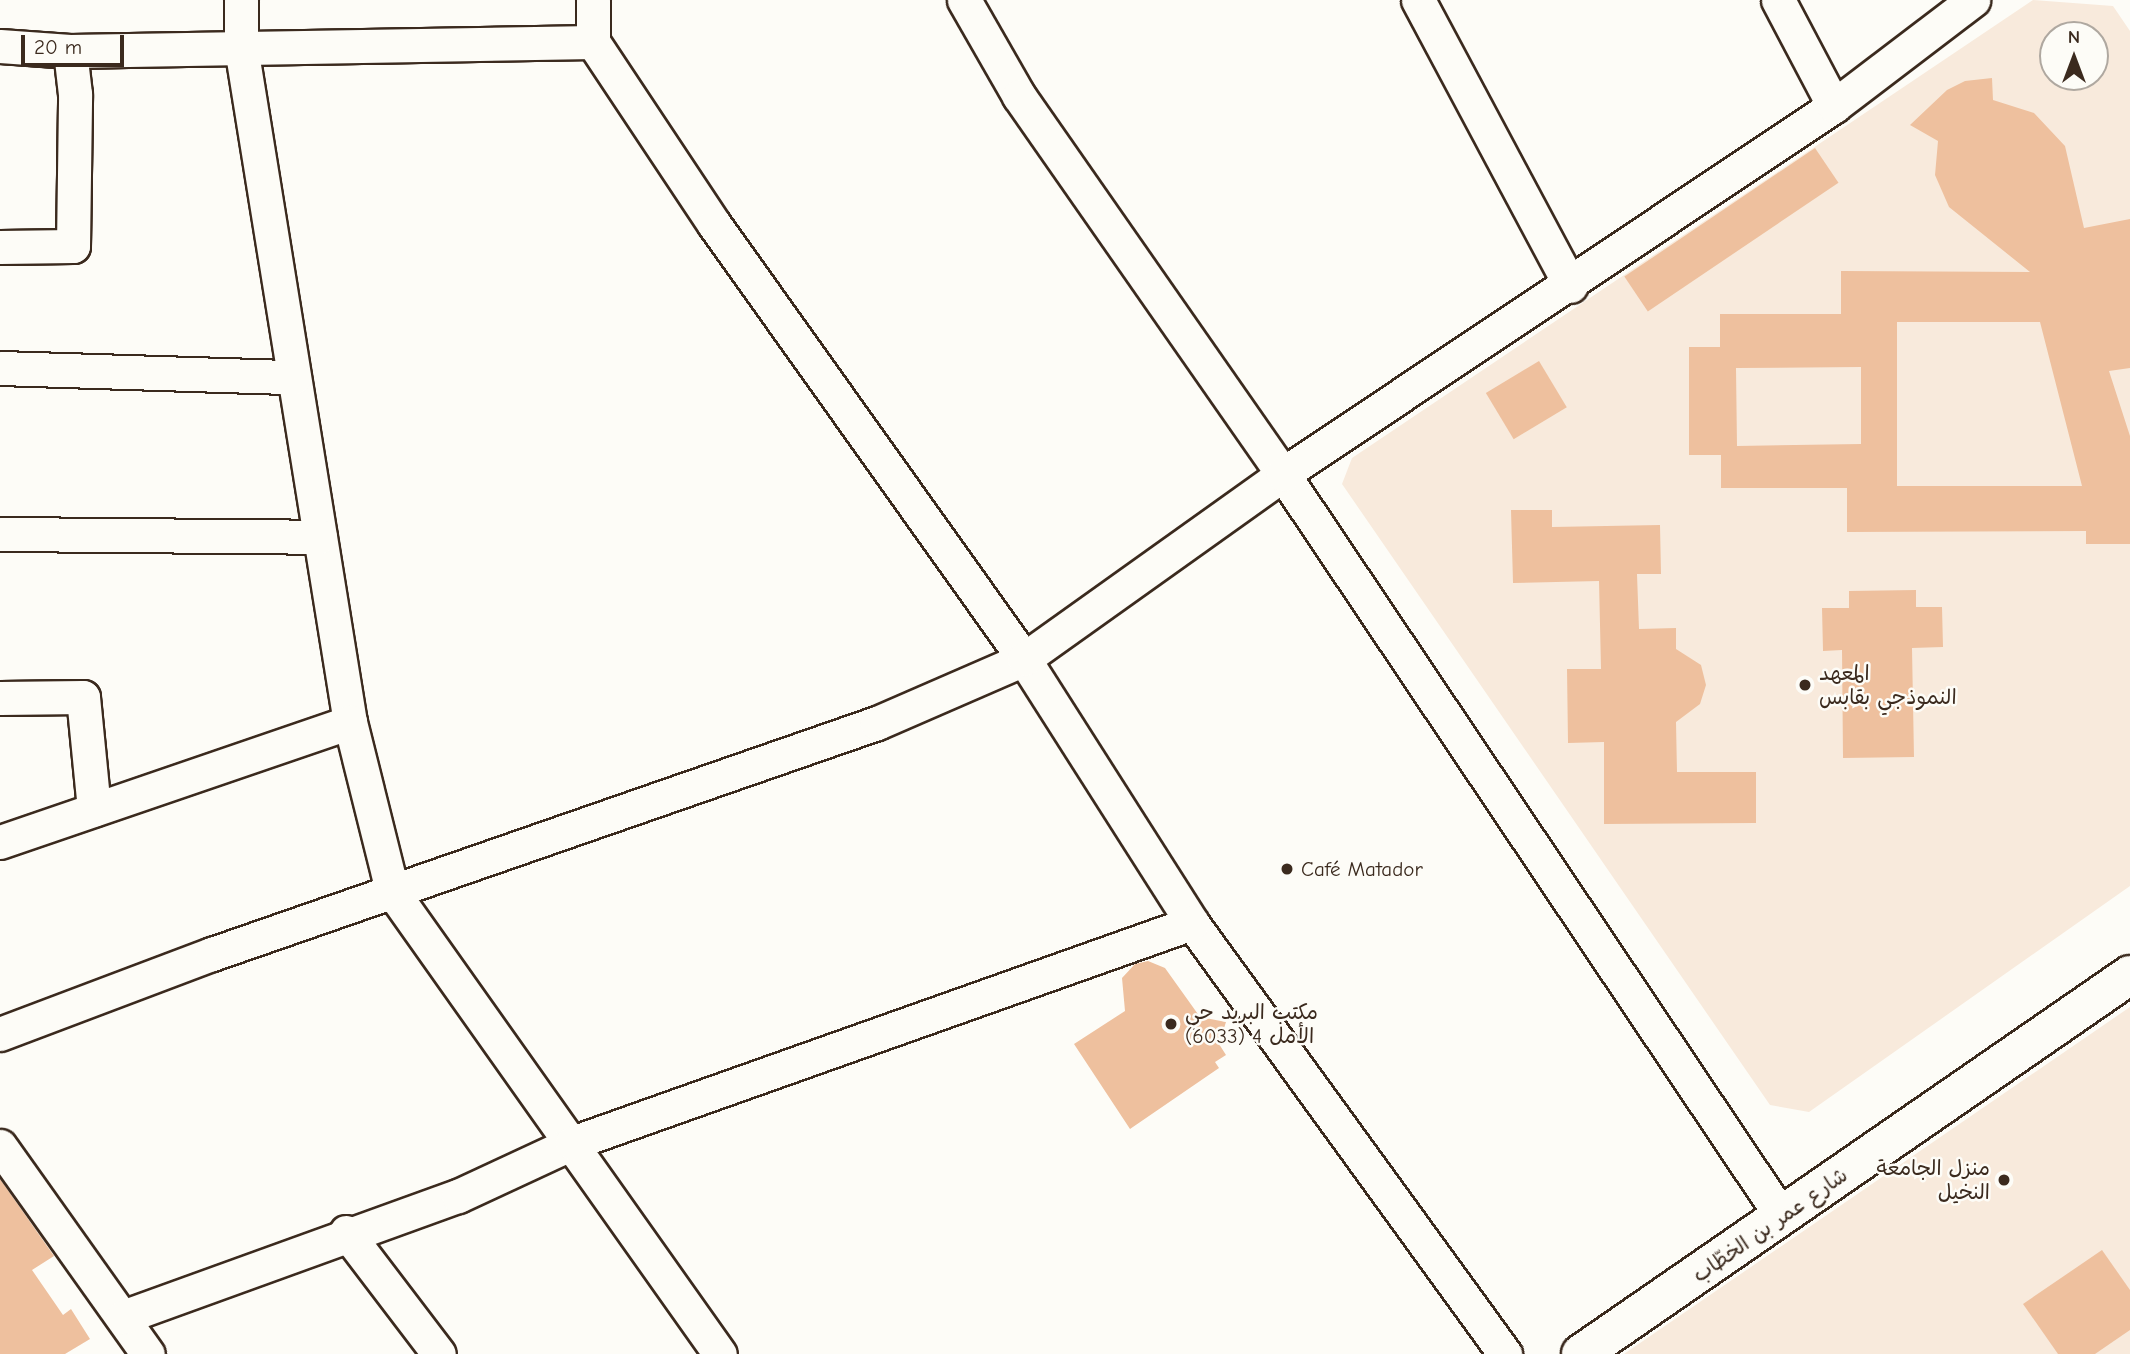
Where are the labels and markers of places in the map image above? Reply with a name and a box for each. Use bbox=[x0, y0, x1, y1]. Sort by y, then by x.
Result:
place label: المعهد النموذجي بقابس bbox=[1819, 660, 1957, 710]
marker: المعهد النموذجي بقابس bbox=[1797, 677, 1813, 693]
place label: Café Matador bbox=[1301, 856, 1423, 882]
marker: Café Matador bbox=[1279, 861, 1295, 877]
place label: مكتب البريد حي الأمل 4 (6033) bbox=[1185, 999, 1318, 1049]
marker: مكتب البريد حي الأمل 4 (6033) bbox=[1163, 1016, 1179, 1032]
place label: منزل الجامعة النخيل bbox=[1877, 1155, 1990, 1205]
marker: منزل الجامعة النخيل bbox=[1996, 1172, 2012, 1188]

